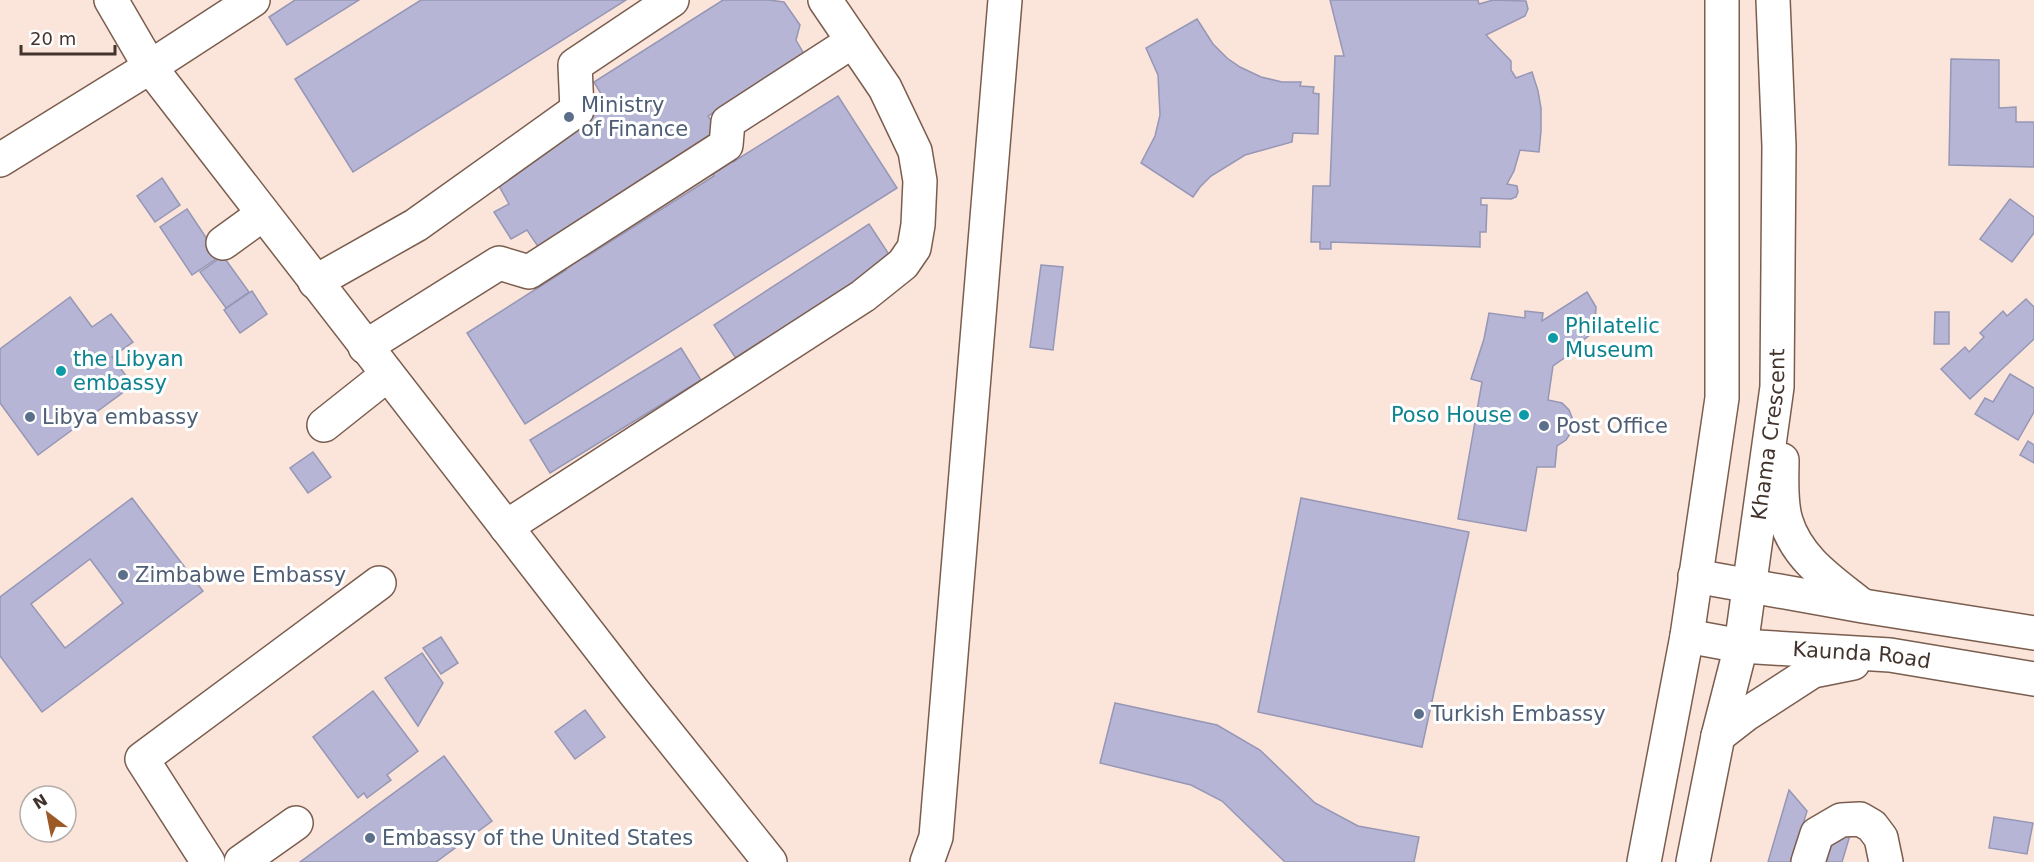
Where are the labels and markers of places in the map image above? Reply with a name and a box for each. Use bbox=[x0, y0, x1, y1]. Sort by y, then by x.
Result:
place label: Ministry of Finance bbox=[581, 93, 688, 141]
marker: Ministry of Finance bbox=[562, 110, 576, 124]
place label: Philatelic Museum bbox=[1565, 314, 1660, 362]
marker: Philatelic Museum bbox=[1546, 331, 1560, 345]
place label: the Libyan embassy bbox=[73, 347, 184, 395]
marker: the Libyan embassy bbox=[54, 364, 68, 378]
place label: Poso House bbox=[1391, 403, 1512, 427]
place label: Libya embassy bbox=[42, 405, 199, 429]
marker: Poso House bbox=[1517, 408, 1531, 422]
marker: Libya embassy bbox=[23, 410, 37, 424]
place label: Post Office bbox=[1556, 414, 1668, 438]
marker: Post Office bbox=[1537, 419, 1551, 433]
place label: Zimbabwe Embassy bbox=[135, 563, 346, 587]
marker: Zimbabwe Embassy bbox=[116, 568, 130, 582]
place label: Turkish Embassy bbox=[1430, 702, 1606, 726]
marker: Turkish Embassy bbox=[1412, 707, 1426, 721]
place label: Embassy of the United States bbox=[382, 826, 693, 850]
marker: Embassy of the United States bbox=[363, 831, 377, 845]

